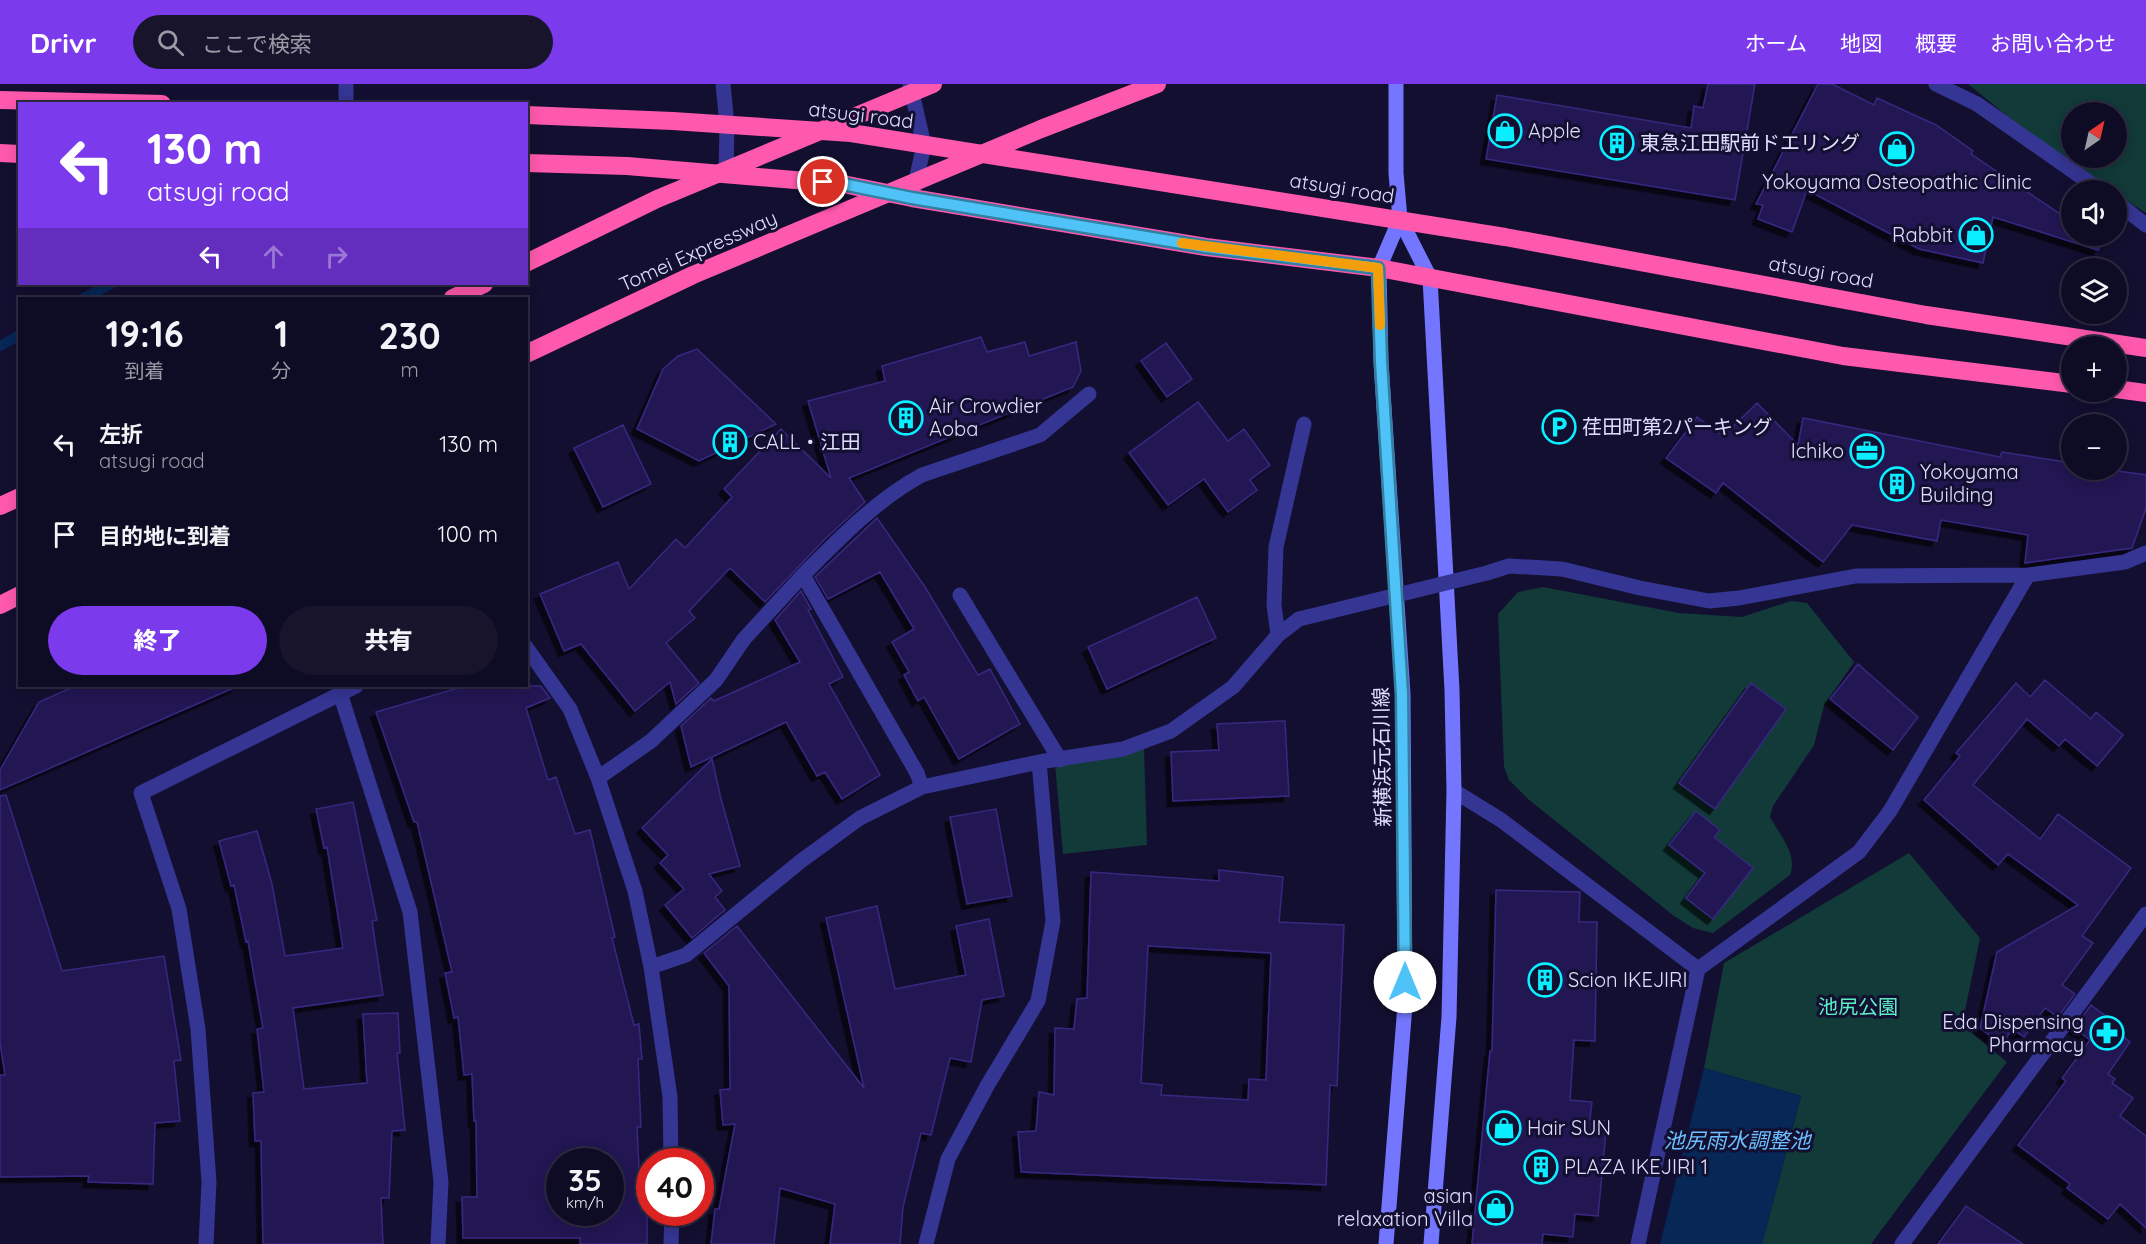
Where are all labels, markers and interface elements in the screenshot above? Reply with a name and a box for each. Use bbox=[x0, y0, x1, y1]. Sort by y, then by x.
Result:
search box bbox=[133, 15, 553, 69]
text: Drivr bbox=[30, 25, 97, 60]
icon: search bbox=[154, 26, 187, 59]
text: ここで検索 bbox=[202, 30, 312, 58]
text: ホーム bbox=[1745, 30, 1807, 56]
text: 地図 bbox=[1840, 30, 1882, 56]
text: 概要 bbox=[1915, 30, 1957, 56]
text: お問い合わせ bbox=[1990, 30, 2116, 56]
street label: atsugi road bbox=[807, 96, 915, 133]
north arrow bbox=[2061, 102, 2127, 168]
map controls bbox=[2061, 102, 2127, 480]
shop icon: Apple bbox=[1487, 113, 1523, 149]
place label: Apple bbox=[1528, 118, 1581, 143]
text: 130 m bbox=[147, 122, 262, 175]
building icon: 東急江田駅前ドエリング bbox=[1599, 125, 1635, 161]
icon: left bbox=[48, 126, 126, 204]
place label: 東急江田駅前ドエリング bbox=[1640, 130, 1860, 155]
shop icon: Yokoyama Osteopathic Clinic bbox=[1879, 131, 1915, 167]
pin bbox=[797, 156, 848, 207]
icon: arrive bbox=[806, 165, 839, 198]
street label: atsugi road bbox=[1288, 167, 1396, 208]
place label: Yokoyama Osteopathic Clinic bbox=[1762, 169, 2032, 194]
text: atsugi road bbox=[147, 174, 290, 208]
button: sound bbox=[2061, 180, 2127, 246]
street label: Tomei Expressway bbox=[615, 205, 781, 297]
shop icon: Rabbit bbox=[1958, 217, 1994, 253]
place label: Rabbit bbox=[1892, 222, 1953, 247]
icon: left bbox=[194, 240, 227, 273]
icon: ahead bbox=[257, 240, 290, 273]
icon: right bbox=[320, 240, 353, 273]
street label: atsugi road bbox=[1767, 250, 1875, 293]
button: layers bbox=[2061, 258, 2127, 324]
text: 19:16 bbox=[105, 311, 184, 356]
text: 1 bbox=[274, 311, 288, 356]
text: 230 bbox=[379, 313, 441, 358]
button: + bbox=[2061, 336, 2127, 402]
text: m bbox=[400, 357, 419, 382]
text: 到着 bbox=[125, 358, 165, 383]
text: 分 bbox=[271, 358, 291, 383]
place label: Air Crowdier Aoba bbox=[929, 393, 1043, 441]
building icon: Air Crowdier Aoba bbox=[888, 400, 924, 436]
parking icon: 荏田町第2パーキング bbox=[1541, 409, 1577, 445]
place label: 荏田町第2パーキング bbox=[1582, 414, 1772, 439]
button: − bbox=[2061, 414, 2127, 480]
text: 左折 bbox=[99, 420, 143, 448]
building icon: CALL・江田 bbox=[712, 424, 748, 460]
icon: left bbox=[48, 428, 81, 461]
place label: CALL・江田 bbox=[753, 429, 860, 454]
text: 130 m bbox=[439, 430, 498, 458]
office icon: Ichiko bbox=[1849, 433, 1885, 469]
place label: Ichiko bbox=[1791, 438, 1844, 463]
text: atsugi road bbox=[99, 448, 205, 473]
place label: Yokoyama Building bbox=[1920, 459, 2019, 507]
building icon: Yokoyama Building bbox=[1879, 466, 1915, 502]
icon: arrive bbox=[48, 518, 81, 551]
text: 100 m bbox=[438, 520, 498, 548]
text: 目的地に到着 bbox=[99, 522, 231, 550]
button: 終了 bbox=[48, 606, 267, 675]
button: 共有 bbox=[279, 606, 498, 675]
street label: 新横浜元石川線 bbox=[1368, 687, 1395, 827]
position arrow bbox=[1373, 950, 1437, 1014]
building icon: Scion IKEJIRI bbox=[1527, 962, 1563, 998]
place label: Scion IKEJIRI bbox=[1568, 967, 1687, 992]
park label: 池尻公園 bbox=[1818, 994, 1898, 1019]
place label: Eda Dispensing Pharmacy bbox=[1942, 1009, 2084, 1057]
pharmacy icon: Eda Dispensing Pharmacy bbox=[2089, 1015, 2125, 1051]
shop icon: Hair SUN bbox=[1486, 1110, 1522, 1146]
place label: Hair SUN bbox=[1527, 1115, 1611, 1140]
water label: 池尻雨水調整池 bbox=[1664, 1127, 1812, 1153]
speed limit sign: 40 bbox=[636, 1148, 714, 1226]
building icon: PLAZA IKEJIRI 1 bbox=[1523, 1149, 1559, 1185]
place label: PLAZA IKEJIRI 1 bbox=[1564, 1154, 1708, 1179]
text: 35 bbox=[568, 1161, 602, 1199]
place label: asian relaxation Villa bbox=[1337, 1183, 1473, 1231]
shop icon: asian relaxation Villa bbox=[1478, 1190, 1514, 1226]
text: km/h bbox=[566, 1193, 604, 1212]

